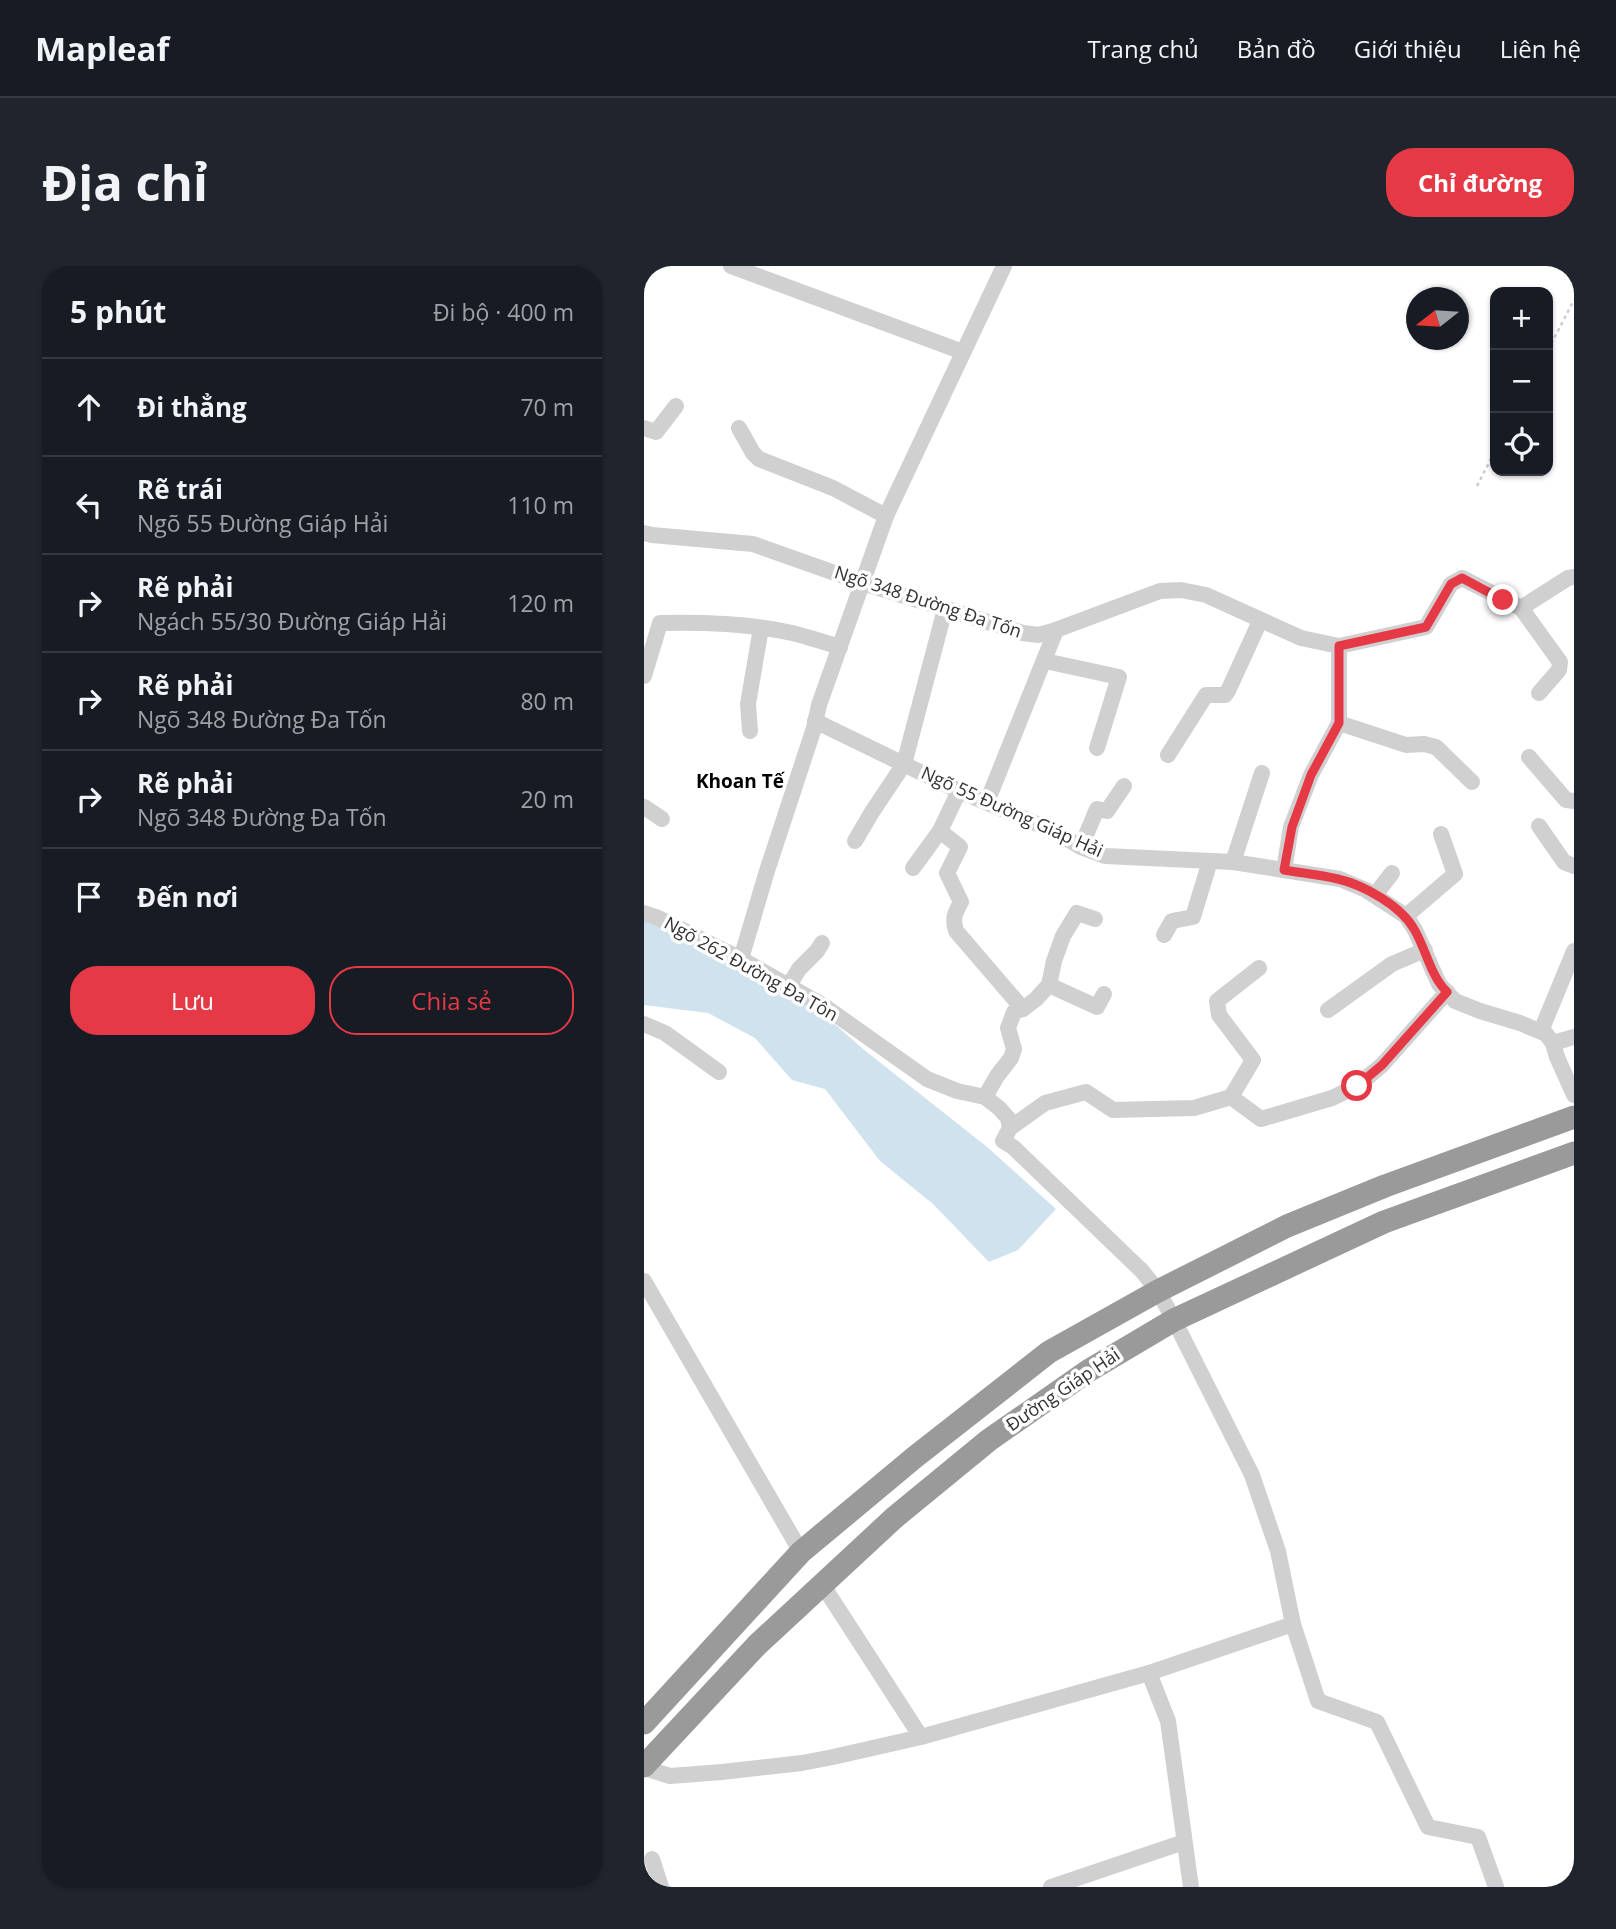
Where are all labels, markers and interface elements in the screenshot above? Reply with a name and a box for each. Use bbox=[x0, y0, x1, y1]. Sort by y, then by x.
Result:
text: Mapleaf bbox=[35, 26, 169, 71]
text: Trang chủ bbox=[1088, 32, 1199, 65]
text: Bản đồ bbox=[1237, 32, 1316, 65]
text: Giới thiệu bbox=[1354, 32, 1462, 65]
text: Liên hệ bbox=[1500, 32, 1581, 65]
button: Chỉ đường bbox=[1386, 148, 1574, 217]
text: Địa chỉ bbox=[42, 149, 208, 215]
north arrow bbox=[1406, 287, 1469, 350]
map controls bbox=[1490, 287, 1553, 476]
button: + bbox=[1490, 287, 1553, 350]
text: 5 phút bbox=[70, 291, 166, 332]
text: Đi bộ · 400 m bbox=[433, 296, 574, 328]
button: − bbox=[1490, 350, 1553, 413]
icon: ahead bbox=[70, 388, 108, 426]
text: Đi thẳng bbox=[137, 389, 247, 425]
text: 70 m bbox=[520, 391, 574, 423]
button: locate bbox=[1490, 413, 1553, 476]
text: Rẽ trái bbox=[137, 471, 223, 507]
icon: left bbox=[70, 486, 108, 524]
text: 110 m bbox=[507, 489, 574, 521]
text: Ngõ 55 Đường Giáp Hải bbox=[137, 507, 388, 539]
street label: Ngõ 348 Đường Đa Tốn bbox=[832, 559, 1025, 643]
text: Rẽ phải bbox=[137, 569, 233, 605]
icon: right bbox=[70, 584, 108, 622]
route end bbox=[1487, 584, 1518, 615]
text: 120 m bbox=[507, 587, 574, 619]
text: Ngách 55/30 Đường Giáp Hải bbox=[137, 605, 447, 637]
text: Rẽ phải bbox=[137, 667, 233, 703]
icon: right bbox=[70, 682, 108, 720]
text: 80 m bbox=[520, 685, 574, 717]
text: Ngõ 348 Đường Đa Tốn bbox=[137, 703, 387, 735]
street label: Ngõ 55 Đường Giáp Hải bbox=[918, 760, 1107, 862]
text: Rẽ phải bbox=[137, 765, 233, 801]
district label: Khoan Tế bbox=[696, 768, 785, 794]
icon: right bbox=[70, 780, 108, 818]
text: 20 m bbox=[520, 783, 574, 815]
text: Ngõ 348 Đường Đa Tốn bbox=[137, 801, 387, 833]
icon: arrive bbox=[70, 878, 108, 916]
text: Đến nơi bbox=[137, 879, 238, 915]
street label: Ngõ 262 Đường Đa Tôn bbox=[660, 910, 843, 1026]
button: Lưu bbox=[70, 966, 315, 1035]
button: Chia sẻ bbox=[329, 966, 574, 1035]
route start bbox=[1341, 1070, 1372, 1101]
street label: Đường Giáp Hải bbox=[1001, 1342, 1124, 1436]

